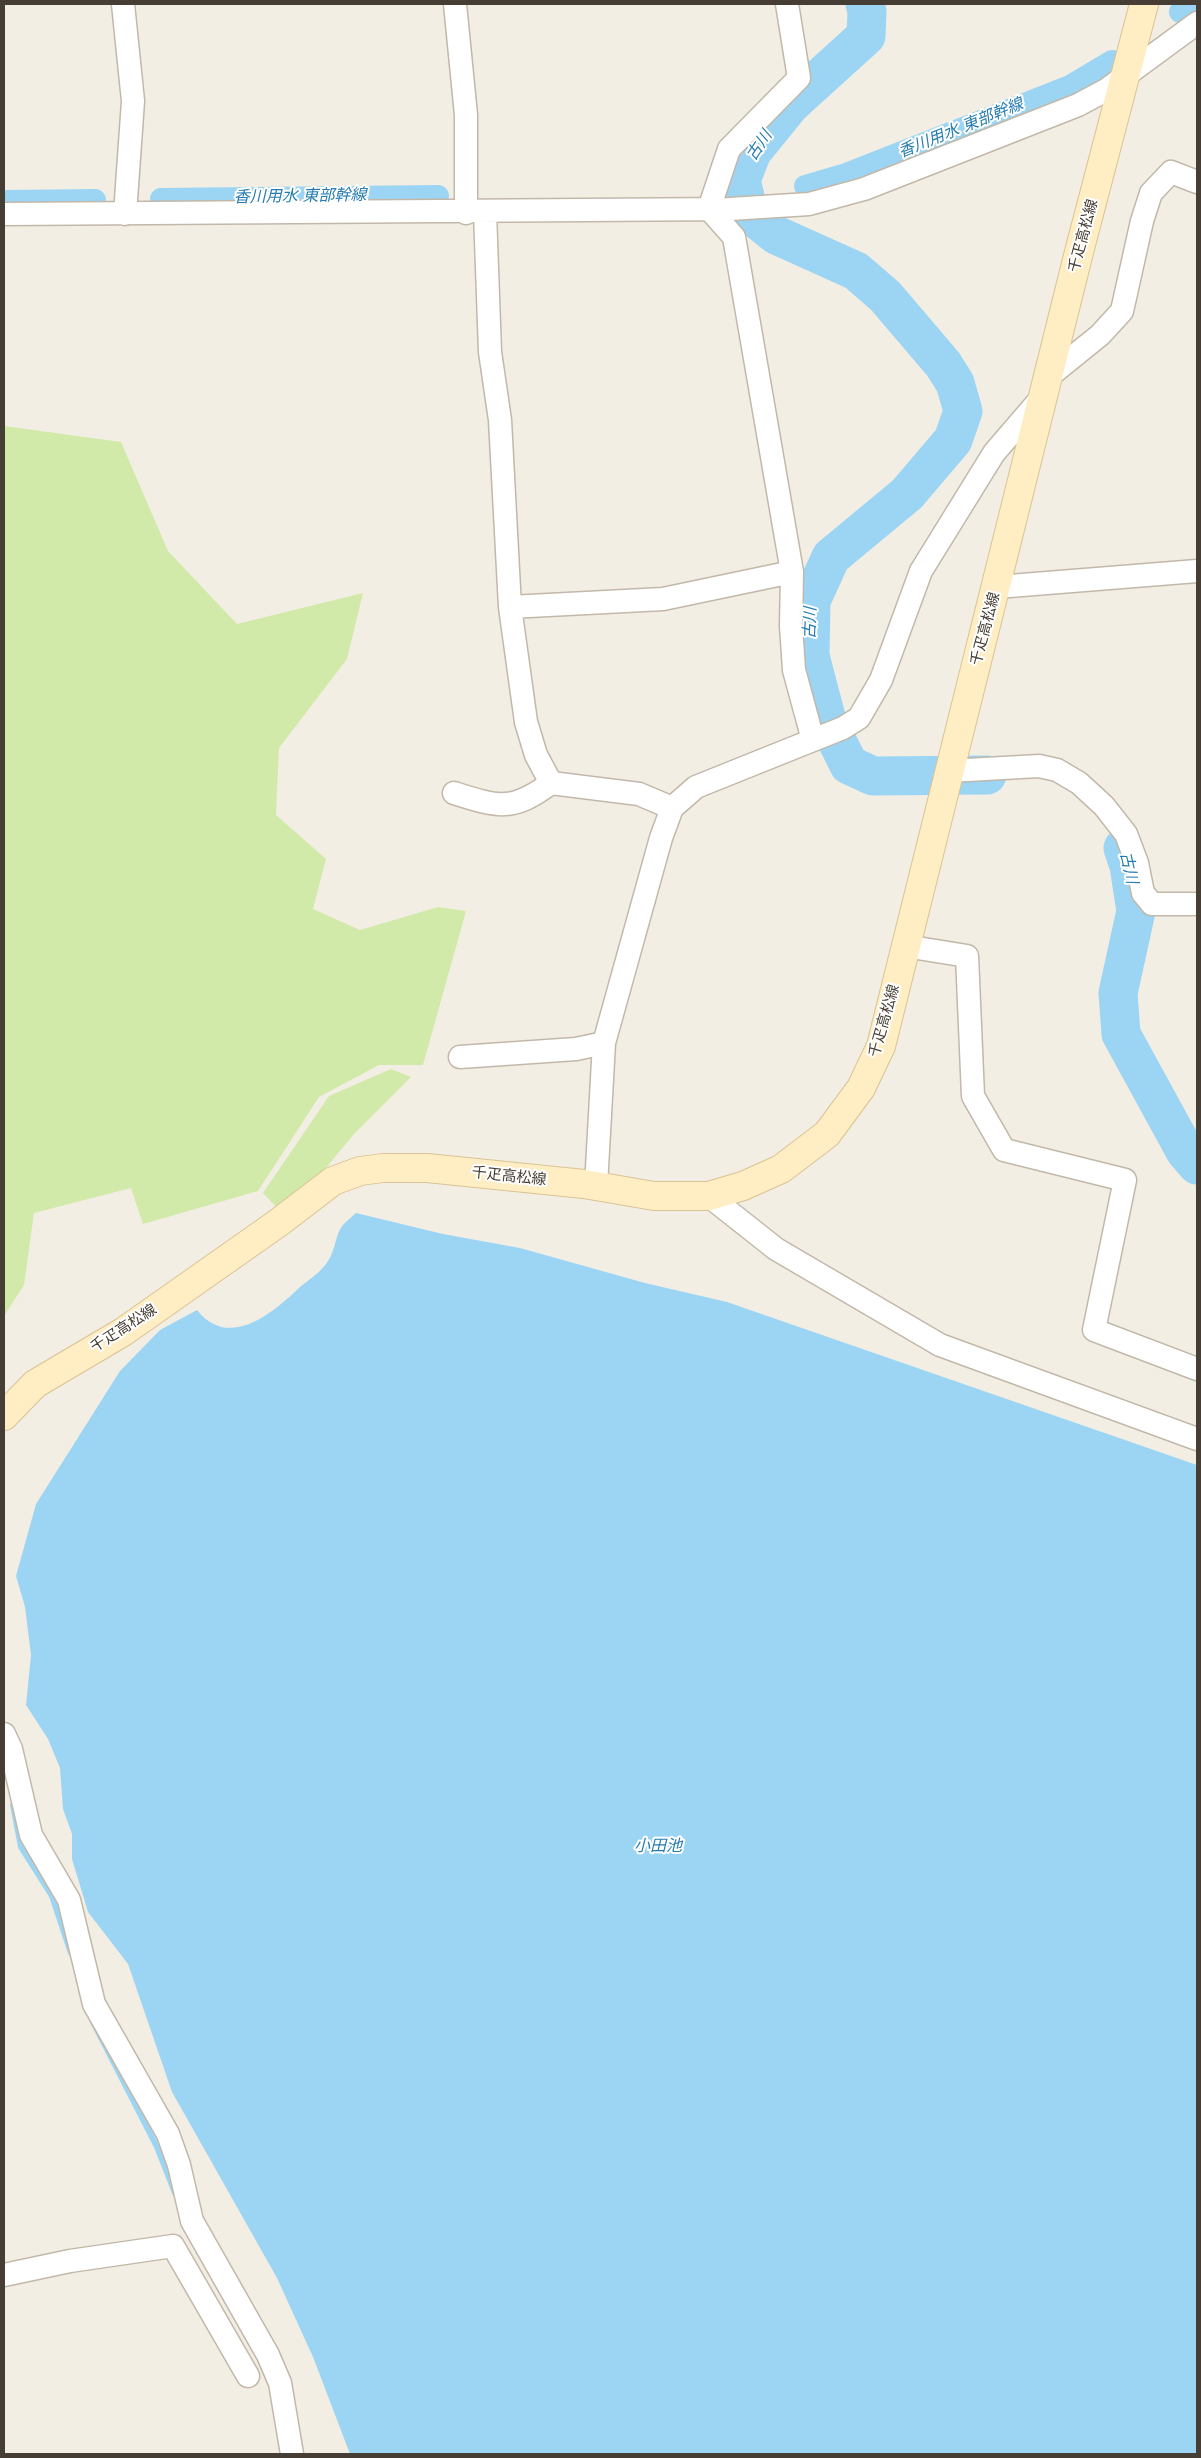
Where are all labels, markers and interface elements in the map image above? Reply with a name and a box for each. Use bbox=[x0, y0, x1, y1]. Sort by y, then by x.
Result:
water label: 香川用水 東部幹線 bbox=[896, 95, 1026, 163]
water label: 古川 bbox=[743, 127, 777, 165]
water label: 香川用水 東部幹線 bbox=[233, 186, 367, 208]
street label: 千疋高松線 bbox=[1066, 197, 1102, 275]
street label: 千疋高松線 bbox=[968, 590, 1004, 668]
water label: 古川 bbox=[801, 607, 821, 639]
water label: 古川 bbox=[1115, 850, 1141, 886]
street label: 千疋高松線 bbox=[866, 982, 904, 1060]
street label: 千疋高松線 bbox=[471, 1164, 547, 1190]
street label: 千疋高松線 bbox=[88, 1301, 160, 1357]
water label: 小田池 bbox=[634, 1837, 682, 1857]

